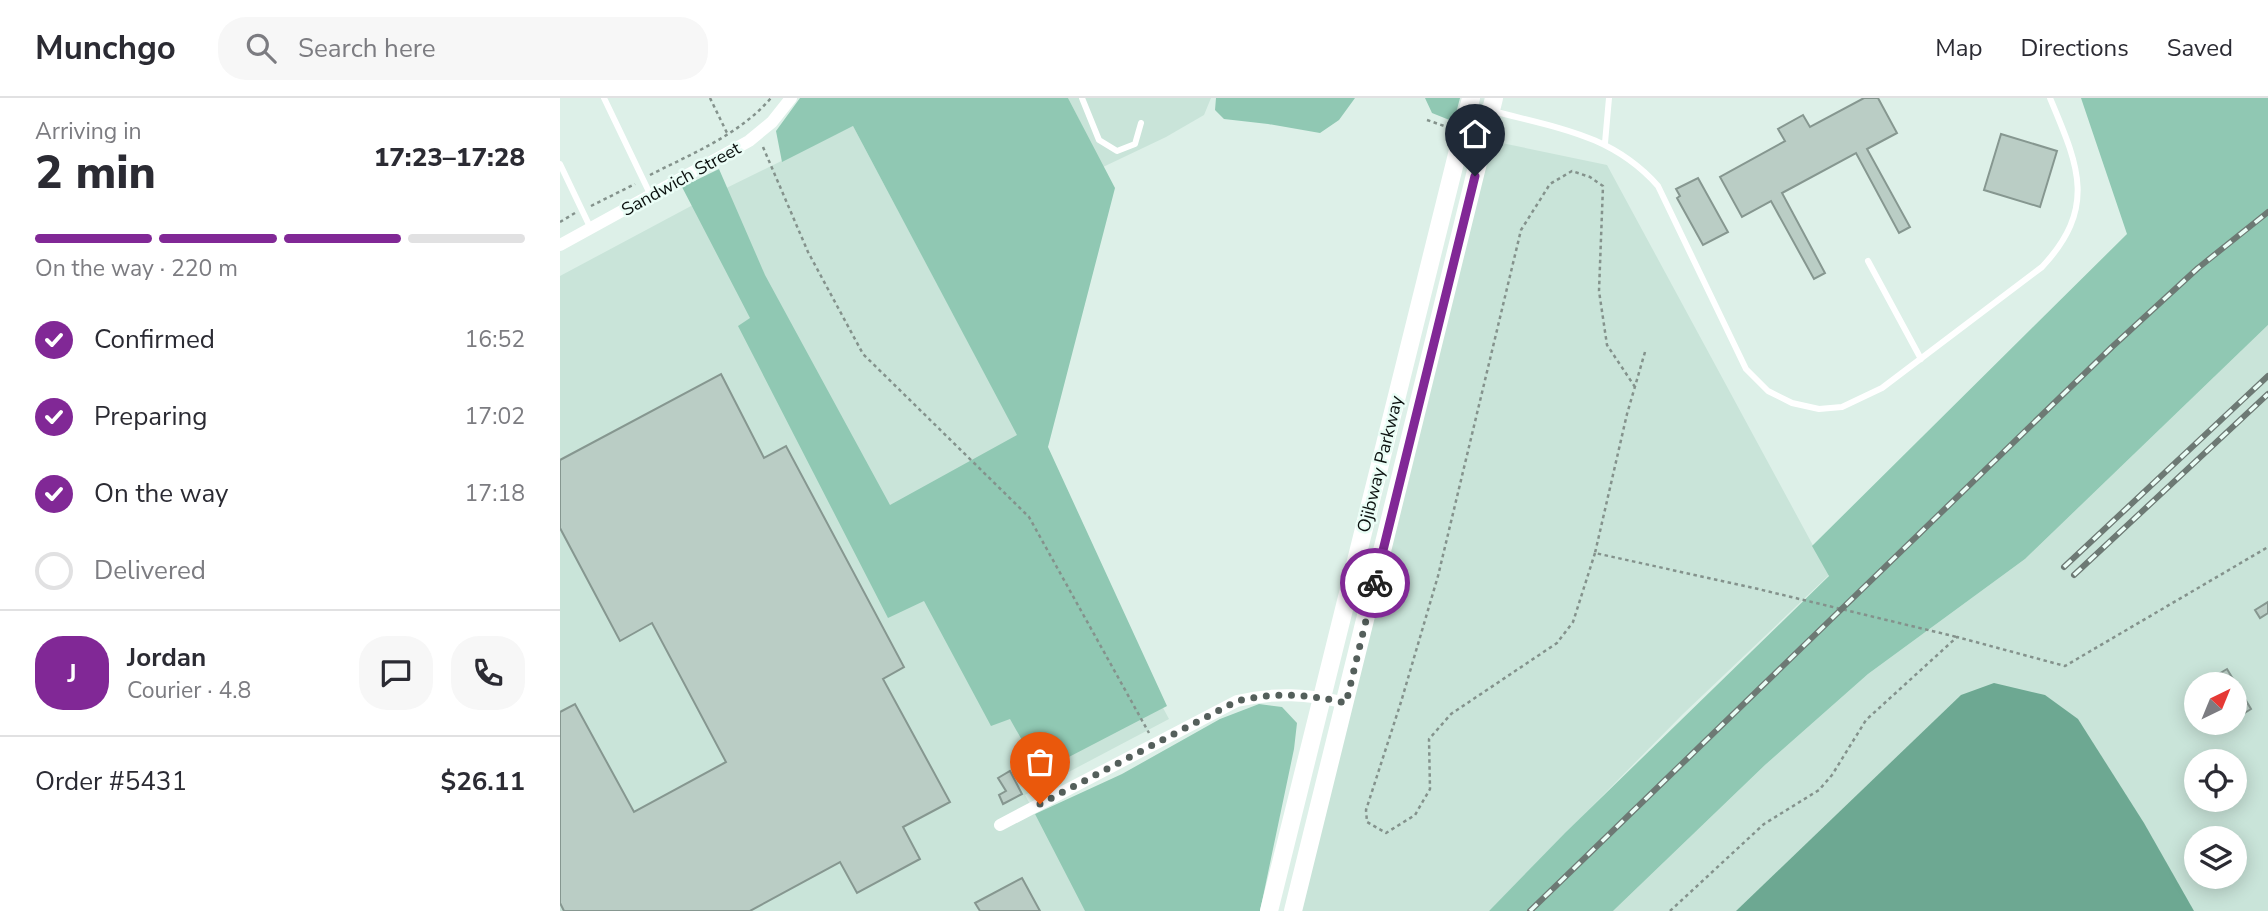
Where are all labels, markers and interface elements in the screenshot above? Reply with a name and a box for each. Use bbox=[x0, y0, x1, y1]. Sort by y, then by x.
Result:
search box bbox=[218, 17, 708, 80]
text: Munchgo bbox=[35, 26, 176, 71]
icon: search bbox=[242, 29, 280, 67]
text: Search here bbox=[298, 31, 436, 66]
text: Map bbox=[1935, 32, 1982, 64]
text: Directions bbox=[2020, 32, 2129, 64]
text: Saved bbox=[2167, 32, 2233, 64]
pin bbox=[1445, 104, 1505, 176]
icon: home bbox=[1456, 115, 1494, 153]
text: Arriving in bbox=[35, 116, 142, 147]
street label: Sandwich Street bbox=[617, 136, 746, 222]
text: 17:23–17:28 bbox=[374, 140, 525, 175]
text: 2 min bbox=[35, 141, 156, 204]
text: On the way · 220 m bbox=[35, 253, 238, 284]
icon: check bbox=[35, 321, 73, 359]
text: Confirmed bbox=[94, 322, 215, 357]
text: 16:52 bbox=[465, 324, 525, 355]
street label: Ojibway Parkway bbox=[1351, 392, 1409, 535]
icon: check bbox=[35, 398, 73, 436]
text: Preparing bbox=[94, 399, 207, 434]
text: 17:02 bbox=[465, 401, 525, 432]
icon: check bbox=[35, 475, 73, 513]
text: On the way bbox=[94, 476, 228, 511]
text: 17:18 bbox=[465, 478, 525, 509]
courier bbox=[1340, 548, 1410, 618]
text: Delivered bbox=[94, 553, 206, 588]
icon: bike bbox=[1356, 564, 1394, 602]
button: chat bbox=[359, 636, 433, 710]
button: phone bbox=[451, 636, 525, 710]
text: Jordan bbox=[127, 640, 206, 675]
text: J bbox=[67, 656, 77, 691]
north arrow bbox=[2184, 672, 2247, 735]
map controls bbox=[2184, 672, 2247, 889]
text: Courier · 4.8 bbox=[127, 675, 251, 706]
pin bbox=[1010, 732, 1070, 804]
icon: bag bbox=[1021, 743, 1059, 781]
button: locate bbox=[2184, 749, 2247, 812]
text: Order #5431 bbox=[35, 764, 187, 799]
text: $26.11 bbox=[441, 764, 525, 799]
button: layers bbox=[2184, 826, 2247, 889]

